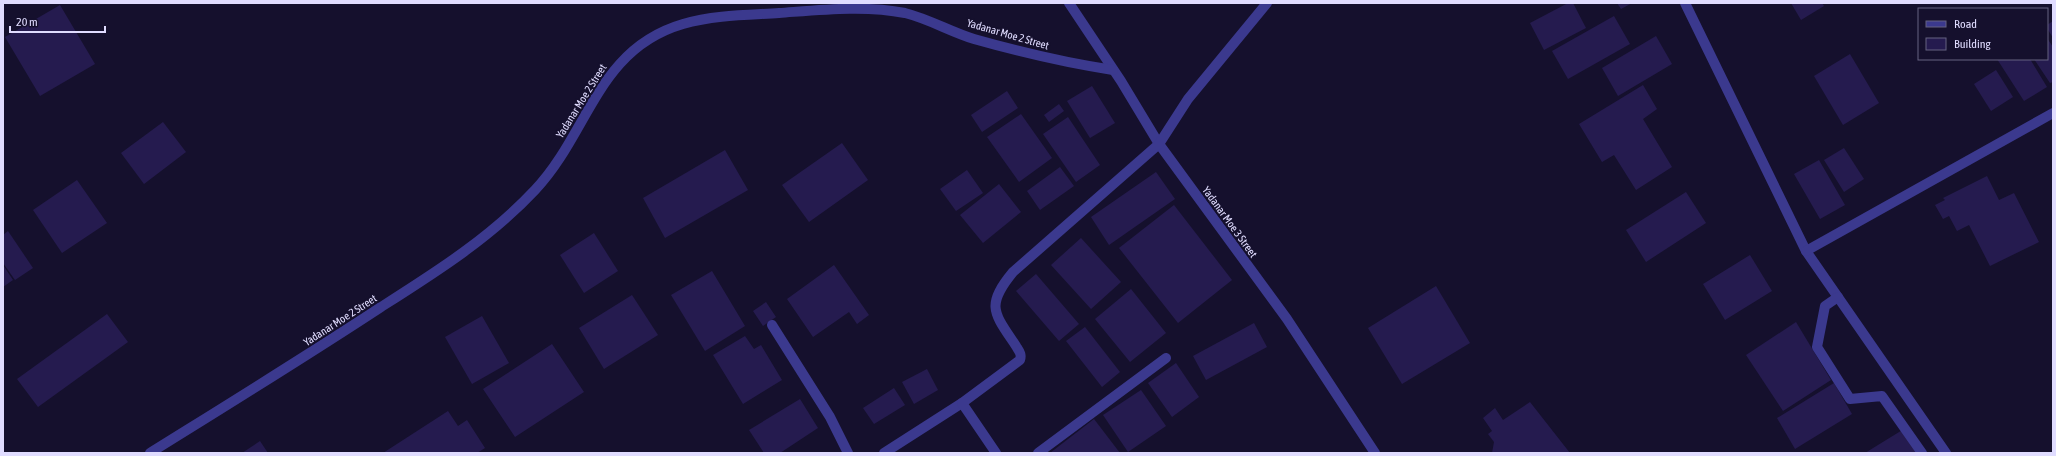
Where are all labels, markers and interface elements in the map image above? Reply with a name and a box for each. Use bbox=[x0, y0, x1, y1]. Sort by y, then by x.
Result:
scale bar bbox=[10, 8, 105, 34]
legend bbox=[1918, 8, 2048, 60]
text: 20 m bbox=[16, 15, 38, 29]
street label: Yadanar Moe 2 Street bbox=[966, 17, 1050, 51]
text: Road bbox=[1954, 17, 1977, 31]
text: Building bbox=[1954, 37, 1992, 51]
street label: Yadanar Moe 2 Street bbox=[553, 62, 609, 140]
street label: Yadanar Moe 3 Street bbox=[1200, 184, 1260, 260]
street label: Yadanar Moe 2 Street bbox=[301, 292, 379, 348]

